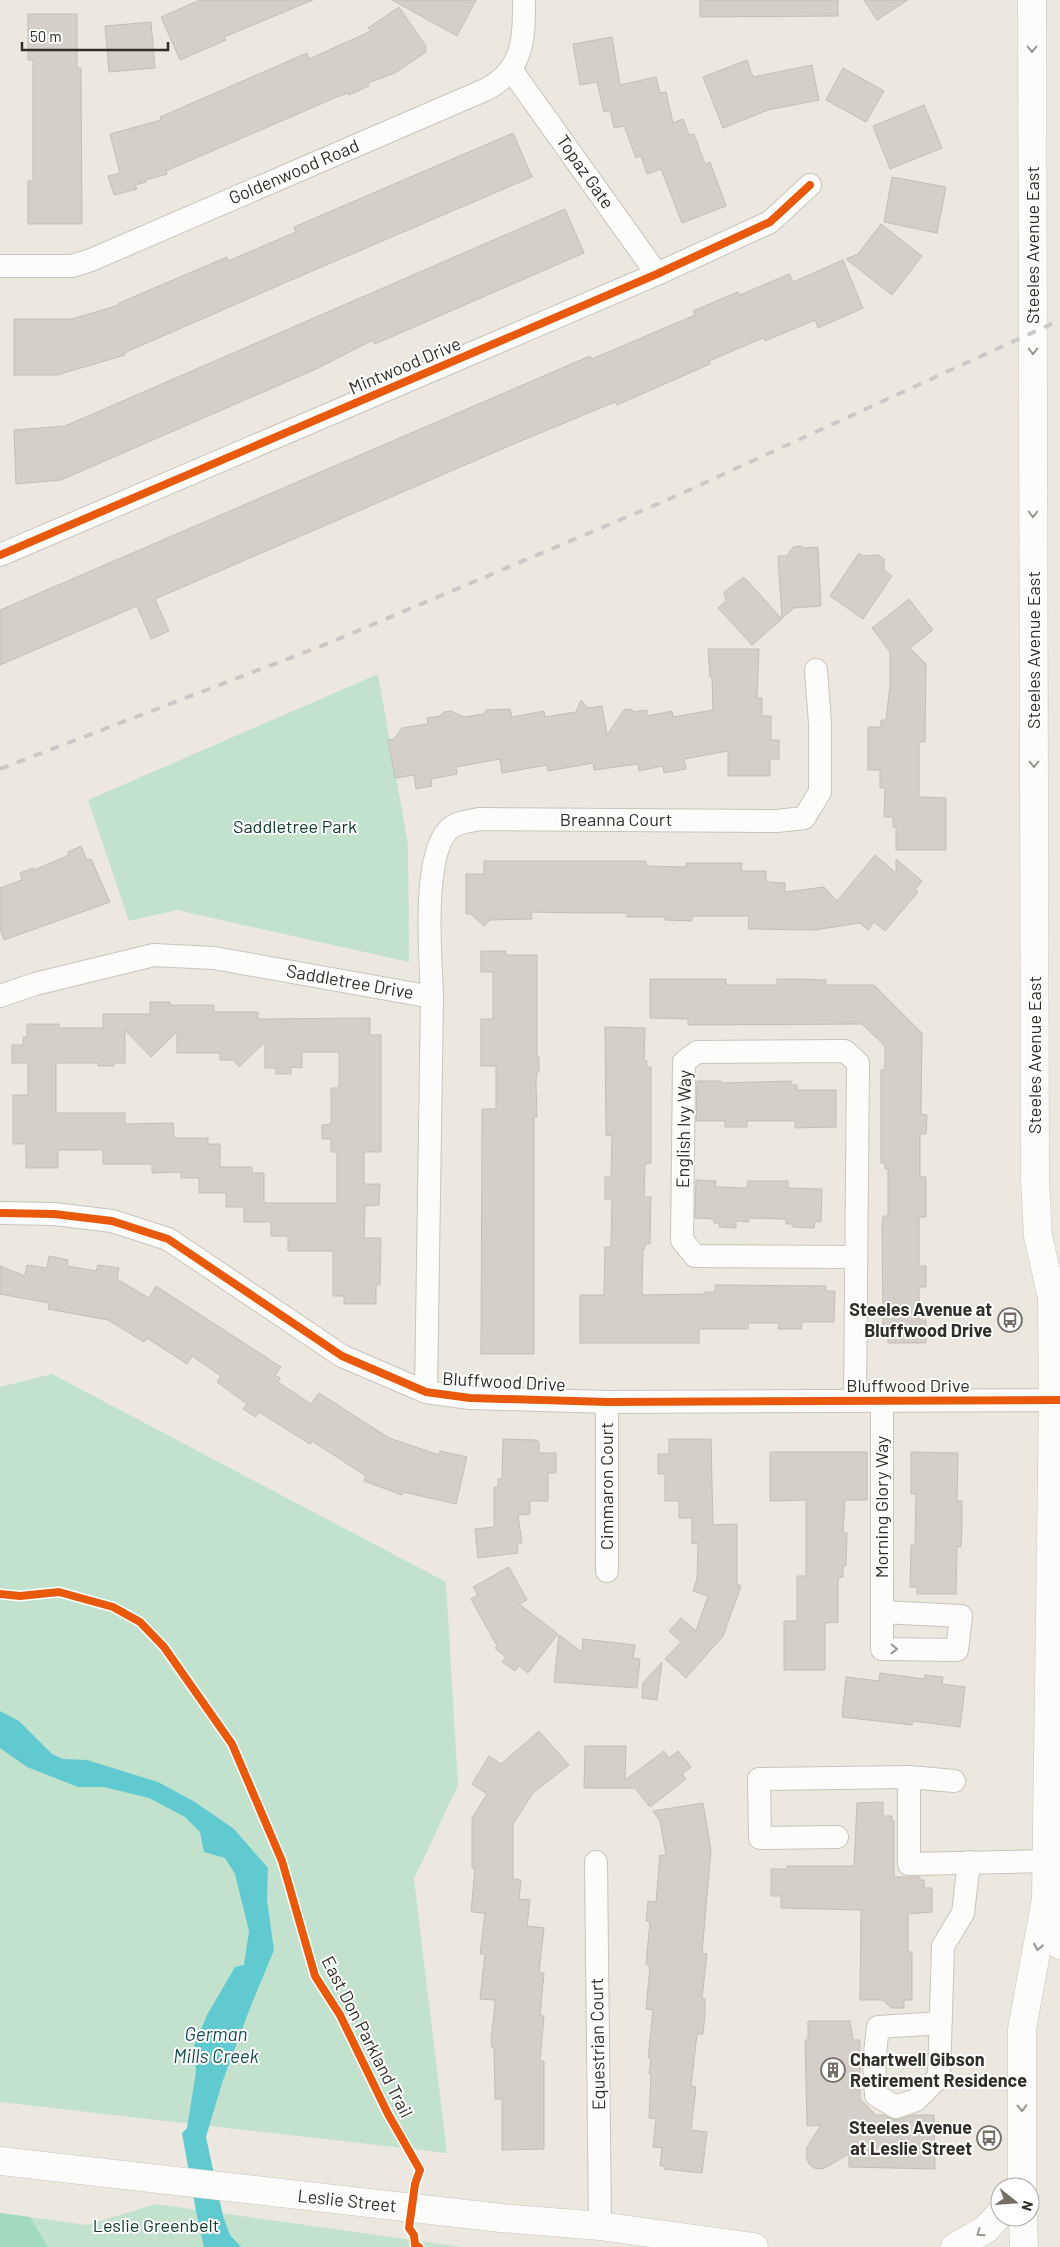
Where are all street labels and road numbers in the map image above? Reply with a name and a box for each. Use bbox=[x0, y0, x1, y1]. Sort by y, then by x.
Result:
street label: Topaz Gate bbox=[552, 130, 619, 213]
street label: Goldenwood Road bbox=[225, 134, 362, 208]
street label: Steeles Avenue East bbox=[1021, 166, 1043, 324]
street label: Mintwood Drive bbox=[345, 332, 464, 399]
street label: Steeles Avenue East bbox=[1022, 571, 1044, 729]
street label: Breanna Court bbox=[560, 808, 672, 830]
street label: Saddletree Drive bbox=[285, 959, 416, 1003]
street label: Steeles Avenue East bbox=[1023, 976, 1045, 1134]
street label: English Ivy Way bbox=[671, 1070, 695, 1188]
street label: Bluffwood Drive bbox=[442, 1367, 566, 1395]
street label: Bluffwood Drive bbox=[846, 1374, 970, 1396]
street label: Cimmaron Court bbox=[595, 1422, 617, 1550]
street label: Morning Glory Way bbox=[870, 1436, 892, 1578]
street label: East Don Parkland Trail bbox=[318, 1952, 418, 2121]
street label: Equestrian Court bbox=[585, 1978, 609, 2110]
street label: Leslie Street bbox=[297, 2184, 398, 2216]

